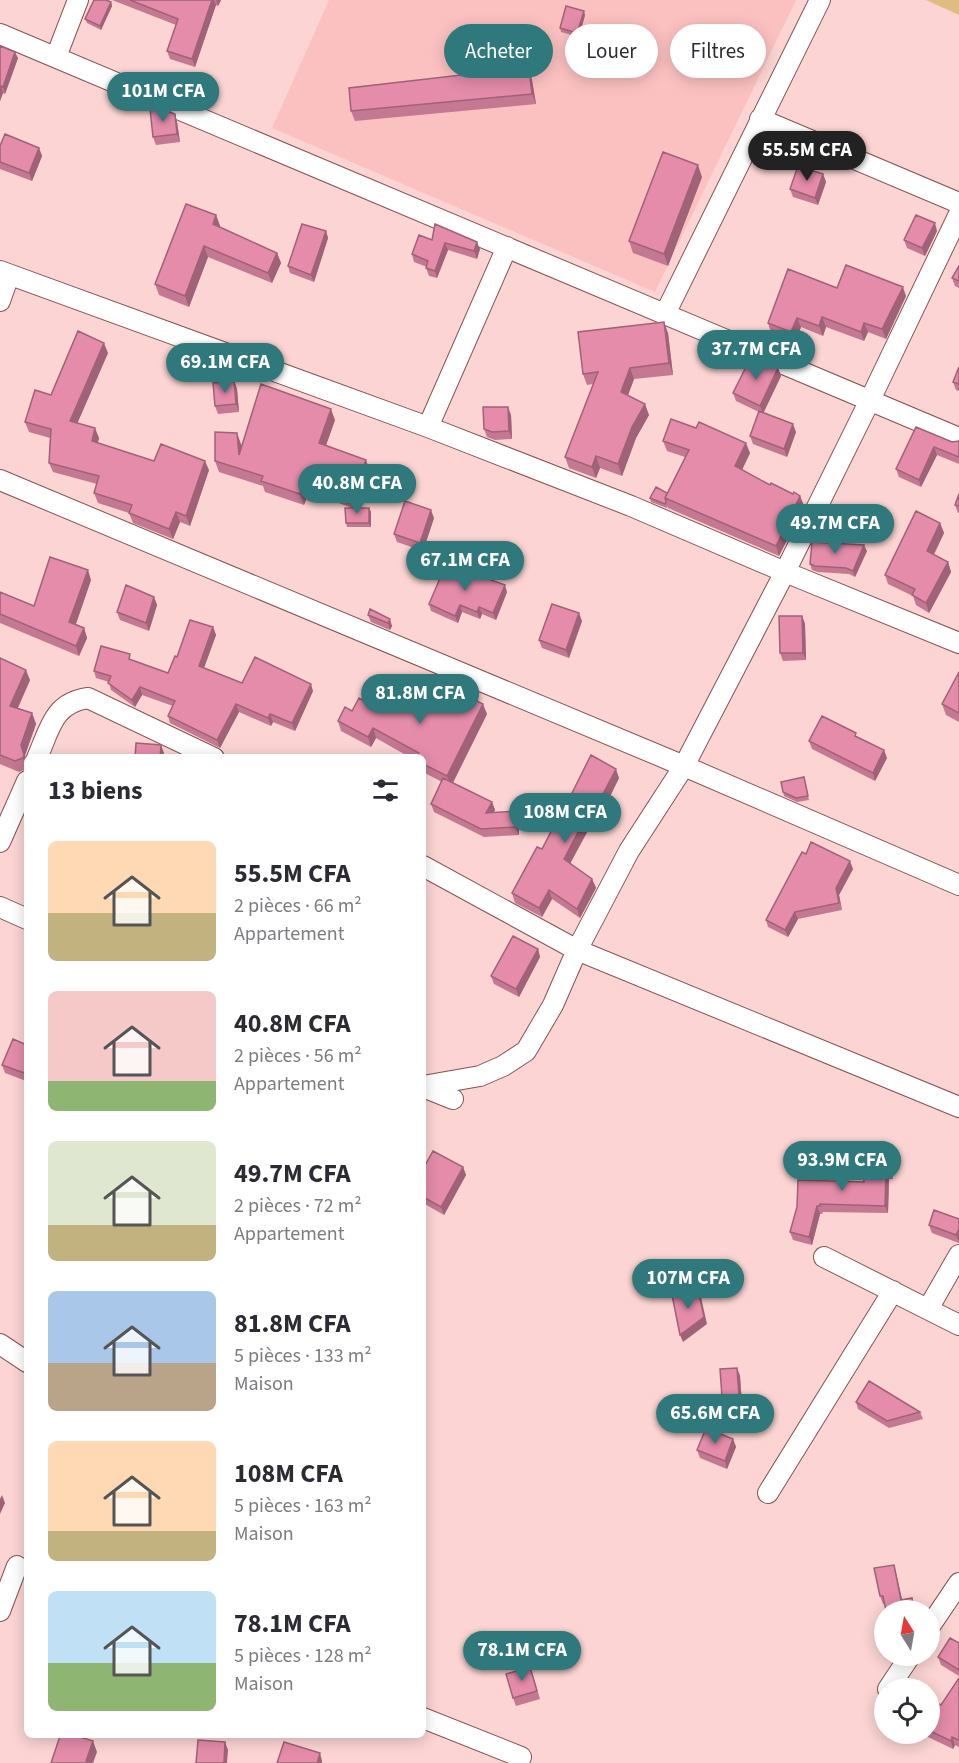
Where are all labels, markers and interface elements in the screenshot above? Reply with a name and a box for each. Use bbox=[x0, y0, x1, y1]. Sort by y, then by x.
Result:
chip: Acheter bbox=[444, 24, 553, 78]
chip: Louer bbox=[565, 24, 658, 78]
chip: Filtres bbox=[670, 24, 766, 78]
pin: 101M CFA bbox=[101, 72, 225, 123]
text: 101M CFA bbox=[121, 77, 205, 105]
pin: 55.5M CFA bbox=[738, 131, 876, 182]
text: 55.5M CFA bbox=[762, 136, 852, 164]
pin: 37.7M CFA bbox=[687, 330, 825, 381]
text: 37.7M CFA bbox=[711, 335, 801, 363]
pin: 69.1M CFA bbox=[156, 343, 294, 394]
text: 69.1M CFA bbox=[180, 348, 270, 376]
pin: 40.8M CFA bbox=[288, 464, 426, 515]
text: 40.8M CFA bbox=[312, 469, 402, 497]
pin: 49.7M CFA bbox=[766, 504, 904, 555]
text: 49.7M CFA bbox=[790, 509, 880, 537]
pin: 67.1M CFA bbox=[396, 541, 534, 592]
text: 67.1M CFA bbox=[420, 546, 510, 574]
pin: 81.8M CFA bbox=[351, 674, 489, 725]
text: 81.8M CFA bbox=[375, 679, 465, 707]
text: 13 biens bbox=[48, 772, 143, 809]
icon: filters bbox=[369, 774, 402, 807]
pin: 108M CFA bbox=[503, 793, 627, 844]
text: 108M CFA bbox=[523, 798, 607, 826]
text: 55.5M CFA bbox=[234, 855, 351, 892]
icon: home bbox=[96, 865, 168, 937]
text: 2 pièces · 66 m² bbox=[234, 892, 362, 920]
text: Appartement bbox=[234, 920, 344, 948]
text: 40.8M CFA bbox=[234, 1005, 351, 1042]
icon: home bbox=[96, 1015, 168, 1087]
text: 2 pièces · 56 m² bbox=[234, 1042, 362, 1070]
text: Appartement bbox=[234, 1070, 344, 1098]
pin: 93.9M CFA bbox=[773, 1141, 911, 1192]
text: 93.9M CFA bbox=[797, 1146, 887, 1174]
text: 49.7M CFA bbox=[234, 1155, 351, 1192]
icon: home bbox=[96, 1165, 168, 1237]
text: 2 pièces · 72 m² bbox=[234, 1192, 362, 1220]
text: Appartement bbox=[234, 1220, 344, 1248]
pin: 107M CFA bbox=[626, 1259, 750, 1310]
text: 107M CFA bbox=[646, 1264, 730, 1292]
text: 81.8M CFA bbox=[234, 1305, 351, 1342]
icon: home bbox=[96, 1315, 168, 1387]
text: 5 pièces · 133 m² bbox=[234, 1342, 372, 1370]
text: Maison bbox=[234, 1370, 294, 1398]
pin: 65.6M CFA bbox=[646, 1394, 784, 1445]
text: 65.6M CFA bbox=[670, 1399, 760, 1427]
text: 108M CFA bbox=[234, 1455, 343, 1492]
icon: home bbox=[96, 1465, 168, 1537]
text: 5 pièces · 163 m² bbox=[234, 1492, 372, 1520]
text: Maison bbox=[234, 1520, 294, 1548]
north arrow bbox=[874, 1600, 940, 1666]
map controls bbox=[874, 1600, 940, 1744]
text: 78.1M CFA bbox=[234, 1605, 351, 1642]
icon: home bbox=[96, 1615, 168, 1687]
pin: 78.1M CFA bbox=[453, 1631, 591, 1682]
text: 78.1M CFA bbox=[477, 1636, 567, 1664]
text: 5 pièces · 128 m² bbox=[234, 1642, 372, 1670]
text: Maison bbox=[234, 1670, 294, 1698]
button: locate bbox=[874, 1678, 940, 1744]

